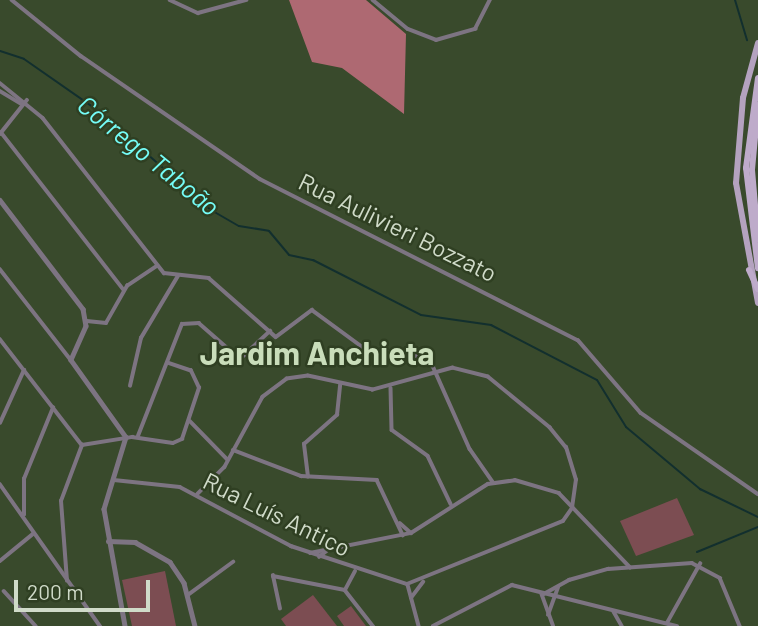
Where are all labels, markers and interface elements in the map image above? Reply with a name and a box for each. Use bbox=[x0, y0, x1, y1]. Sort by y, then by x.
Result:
water label: Córrego Taboão bbox=[72, 88, 226, 222]
street label: Rua Aulivieri Bozzato bbox=[294, 167, 502, 287]
district label: Jardim Anchieta bbox=[200, 333, 434, 371]
street label: Rua Luís Antico bbox=[199, 466, 355, 562]
scale bar bbox=[18, 566, 154, 610]
text: 200 m bbox=[27, 579, 84, 604]

